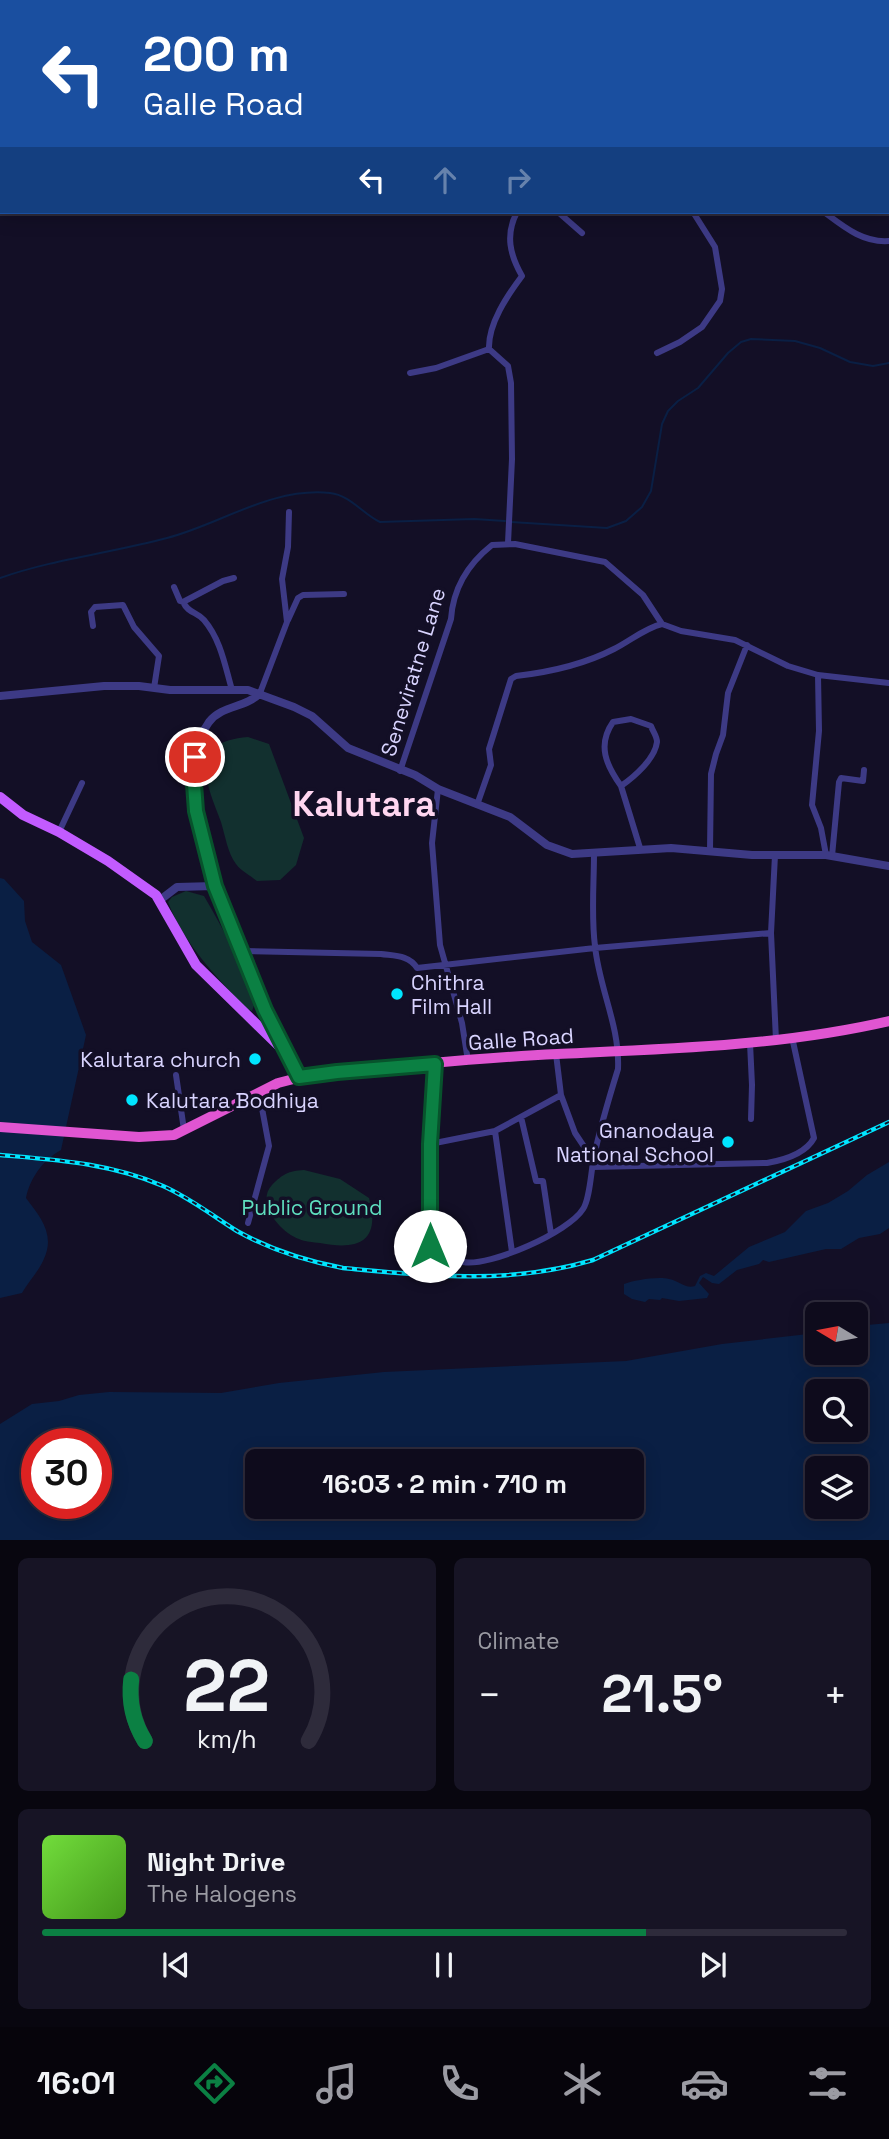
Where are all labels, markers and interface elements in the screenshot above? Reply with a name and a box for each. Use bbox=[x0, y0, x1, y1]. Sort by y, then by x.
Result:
text: 200 m bbox=[143, 23, 290, 85]
icon: left bbox=[28, 28, 119, 119]
text: Galle Road bbox=[143, 84, 304, 124]
icon: left bbox=[353, 161, 391, 199]
icon: ahead bbox=[426, 161, 464, 199]
icon: right bbox=[499, 161, 537, 199]
street label: Seneviratne Lane bbox=[375, 584, 451, 760]
pin bbox=[165, 727, 225, 787]
icon: arrive bbox=[176, 738, 214, 776]
district label: Kalutara bbox=[293, 782, 435, 826]
place label: Chithra Film Hall bbox=[411, 969, 492, 1020]
marker: Chithra Film Hall bbox=[389, 986, 405, 1002]
street label: Galle Road bbox=[467, 1022, 575, 1056]
place label: Kalutara church bbox=[80, 1046, 241, 1073]
marker: Kalutara church bbox=[247, 1051, 263, 1067]
place label: Kalutara Bodhiya bbox=[146, 1087, 319, 1114]
marker: Kalutara Bodhiya bbox=[124, 1092, 140, 1108]
place label: Gnanodaya National School bbox=[556, 1117, 714, 1168]
marker: Gnanodaya National School bbox=[720, 1134, 736, 1150]
park label: Public Ground bbox=[242, 1194, 382, 1221]
position arrow bbox=[393, 1209, 467, 1283]
north arrow bbox=[805, 1302, 868, 1365]
map controls bbox=[805, 1302, 868, 1519]
button: search bbox=[805, 1379, 868, 1442]
speed limit sign: 30 bbox=[21, 1428, 112, 1519]
button: layers bbox=[805, 1456, 868, 1519]
text: 16:03 · 2 min · 710 m bbox=[322, 1467, 567, 1501]
text: Climate bbox=[478, 1626, 560, 1656]
text: 22 bbox=[184, 1639, 270, 1732]
text: 21.5° bbox=[601, 1661, 723, 1727]
text: − bbox=[478, 1671, 501, 1719]
text: + bbox=[823, 1671, 847, 1719]
text: km/h bbox=[197, 1722, 257, 1754]
text: Night Drive bbox=[147, 1845, 285, 1879]
text: The Halogens bbox=[147, 1879, 297, 1909]
icon: previous bbox=[157, 1946, 195, 1984]
icon: pause bbox=[425, 1946, 463, 1984]
icon: next bbox=[694, 1946, 732, 1984]
icon: directions bbox=[190, 2059, 239, 2108]
icon: music bbox=[312, 2059, 361, 2108]
icon: phone bbox=[435, 2059, 484, 2108]
icon: climate bbox=[558, 2059, 607, 2108]
icon: car bbox=[680, 2059, 729, 2108]
icon: filters bbox=[803, 2059, 852, 2108]
text: 16:01 bbox=[37, 2063, 116, 2103]

